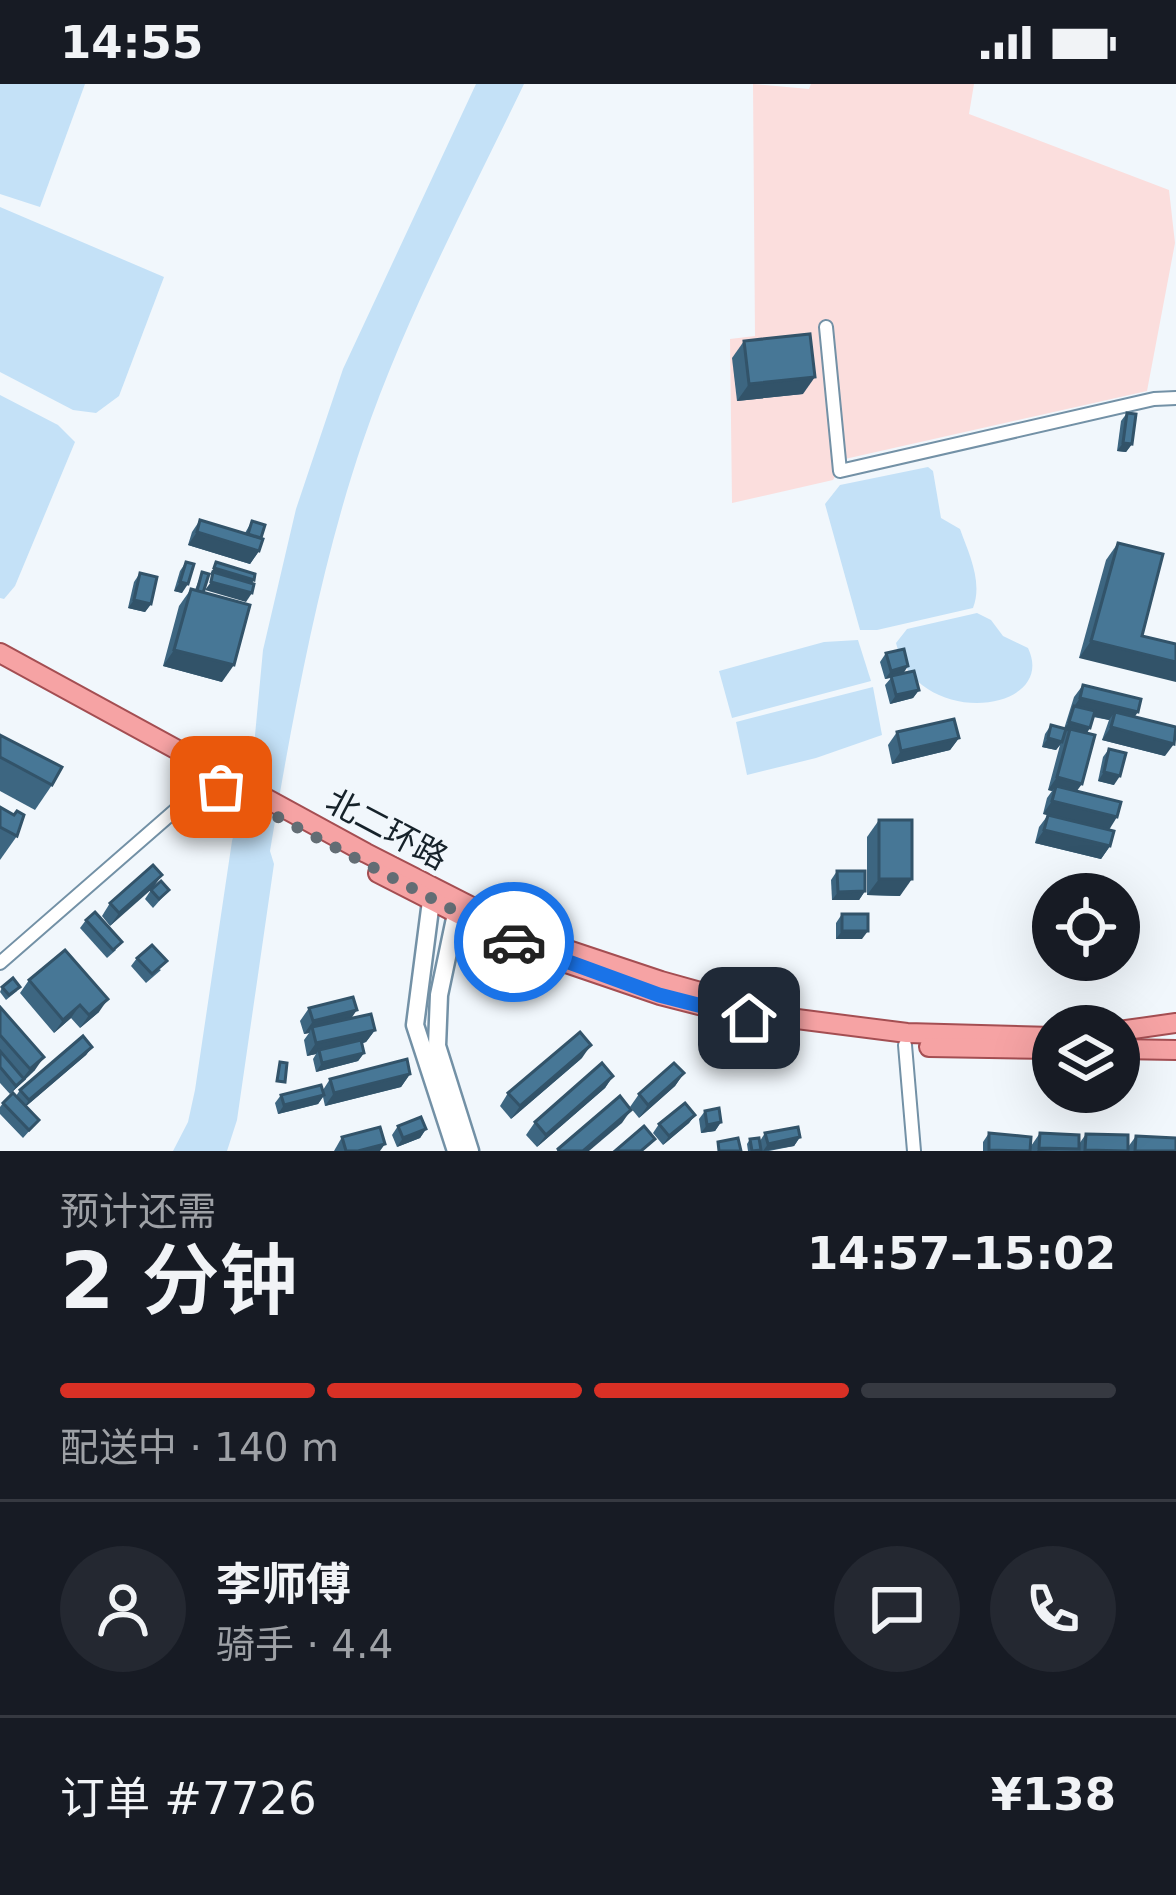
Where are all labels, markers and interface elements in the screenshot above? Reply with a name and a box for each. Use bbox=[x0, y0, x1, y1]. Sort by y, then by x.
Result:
text: 14:55 bbox=[60, 16, 203, 69]
pin bbox=[170, 736, 272, 838]
icon: bag bbox=[188, 754, 254, 820]
street label: 北二环路 bbox=[320, 781, 454, 877]
map controls bbox=[1032, 873, 1140, 1113]
button: locate bbox=[1032, 873, 1140, 981]
courier bbox=[454, 882, 574, 1002]
icon: car bbox=[481, 909, 547, 975]
pin bbox=[698, 967, 800, 1069]
icon: home bbox=[716, 985, 782, 1051]
button: layers bbox=[1032, 1005, 1140, 1113]
text: 预计还需 bbox=[60, 1189, 216, 1234]
text: 14:57–15:02 bbox=[807, 1227, 1116, 1280]
text: 2 分钟 bbox=[60, 1236, 297, 1326]
text: 配送中 · 140 m bbox=[60, 1425, 339, 1470]
button: person bbox=[60, 1546, 186, 1672]
button: chat bbox=[834, 1546, 960, 1672]
button: phone bbox=[990, 1546, 1116, 1672]
text: 李师傅 bbox=[216, 1558, 351, 1611]
text: 骑手 · 4.4 bbox=[216, 1622, 393, 1667]
text: ¥138 bbox=[991, 1768, 1116, 1821]
text: 订单 #7726 bbox=[60, 1772, 317, 1825]

